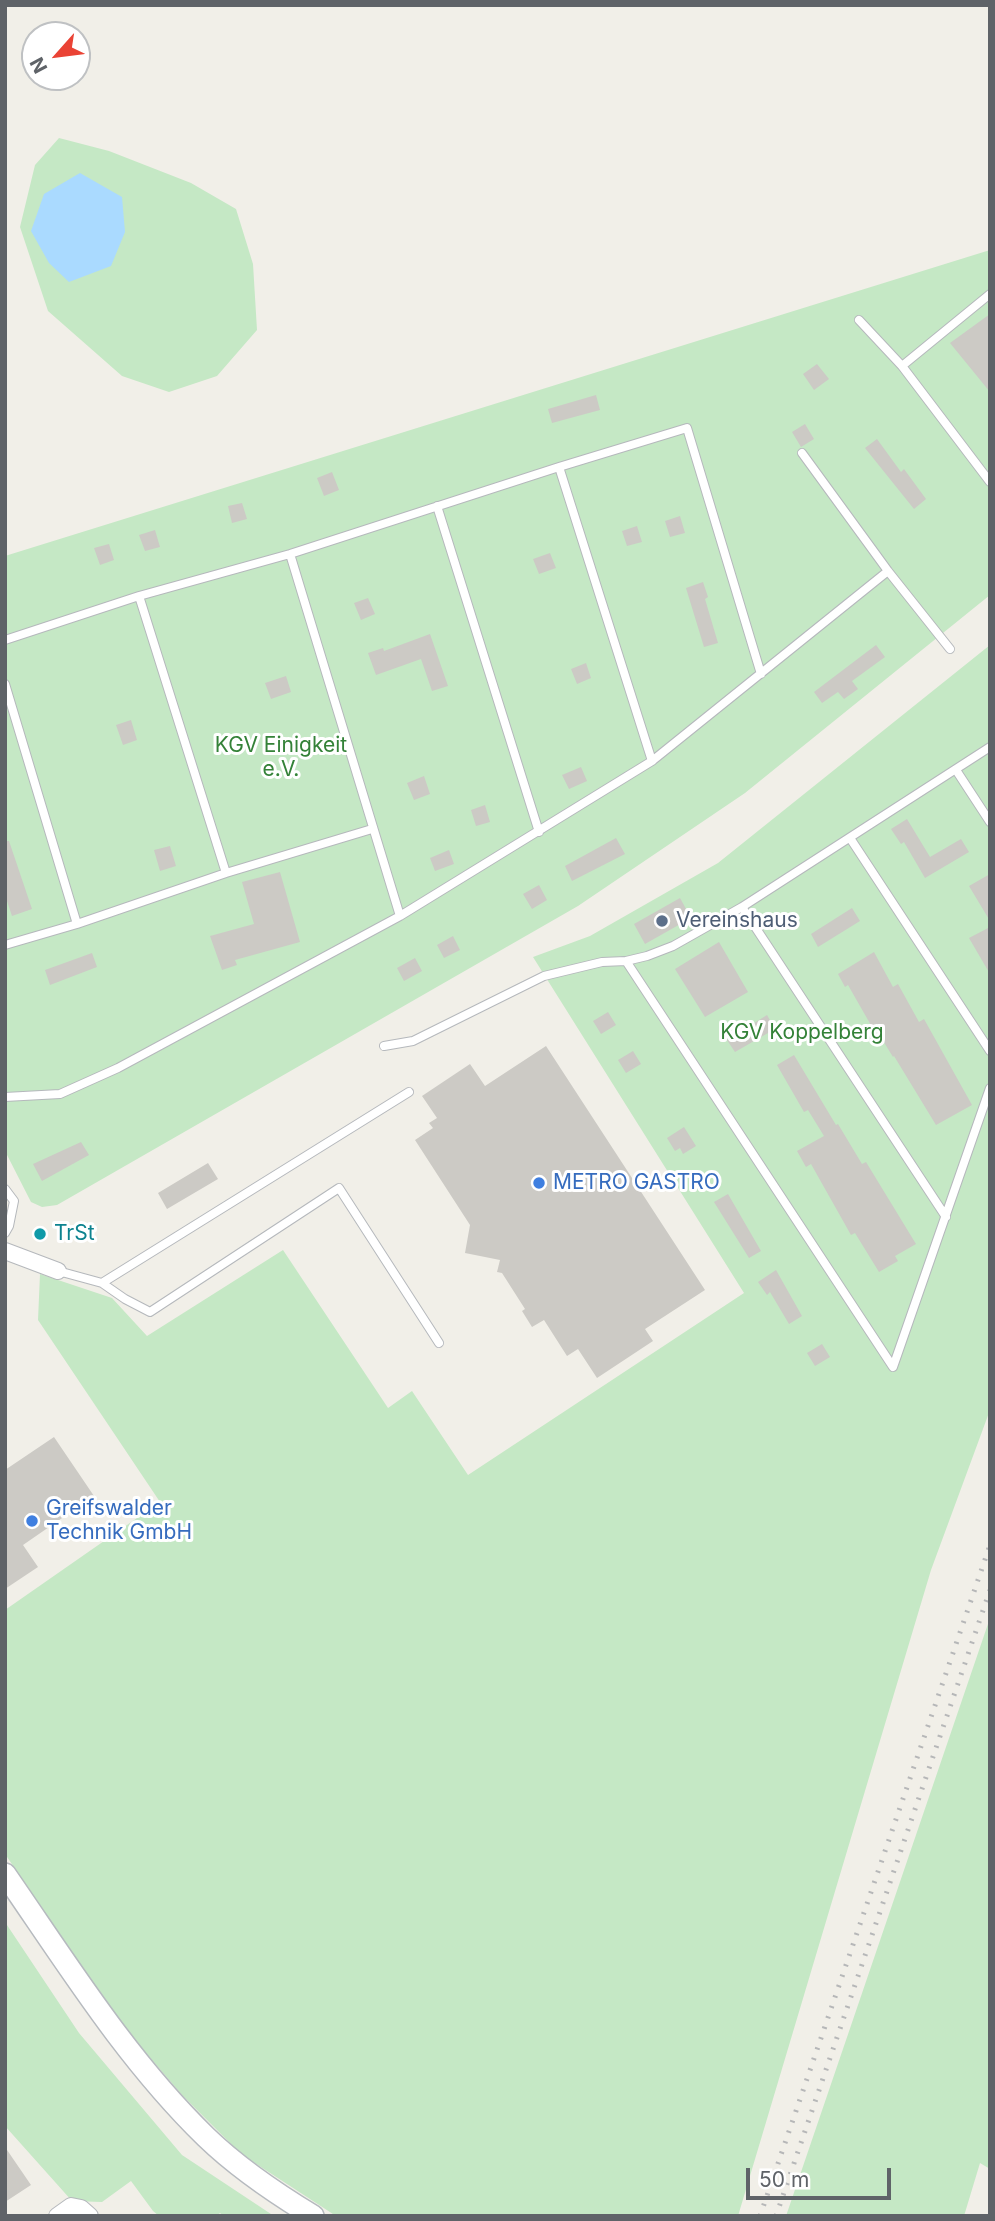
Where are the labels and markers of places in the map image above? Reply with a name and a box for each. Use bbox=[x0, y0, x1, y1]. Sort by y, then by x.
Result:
place label: Vereinshaus bbox=[676, 908, 798, 934]
marker: Vereinshaus bbox=[654, 913, 670, 929]
place label: METRO GASTRO bbox=[553, 1170, 720, 1196]
marker: METRO GASTRO bbox=[531, 1175, 547, 1191]
place label: TrSt bbox=[54, 1221, 95, 1247]
marker: TrSt bbox=[32, 1226, 48, 1242]
place label: Greifswalder Technik GmbH bbox=[46, 1496, 192, 1546]
marker: Greifswalder Technik GmbH bbox=[24, 1513, 40, 1529]

